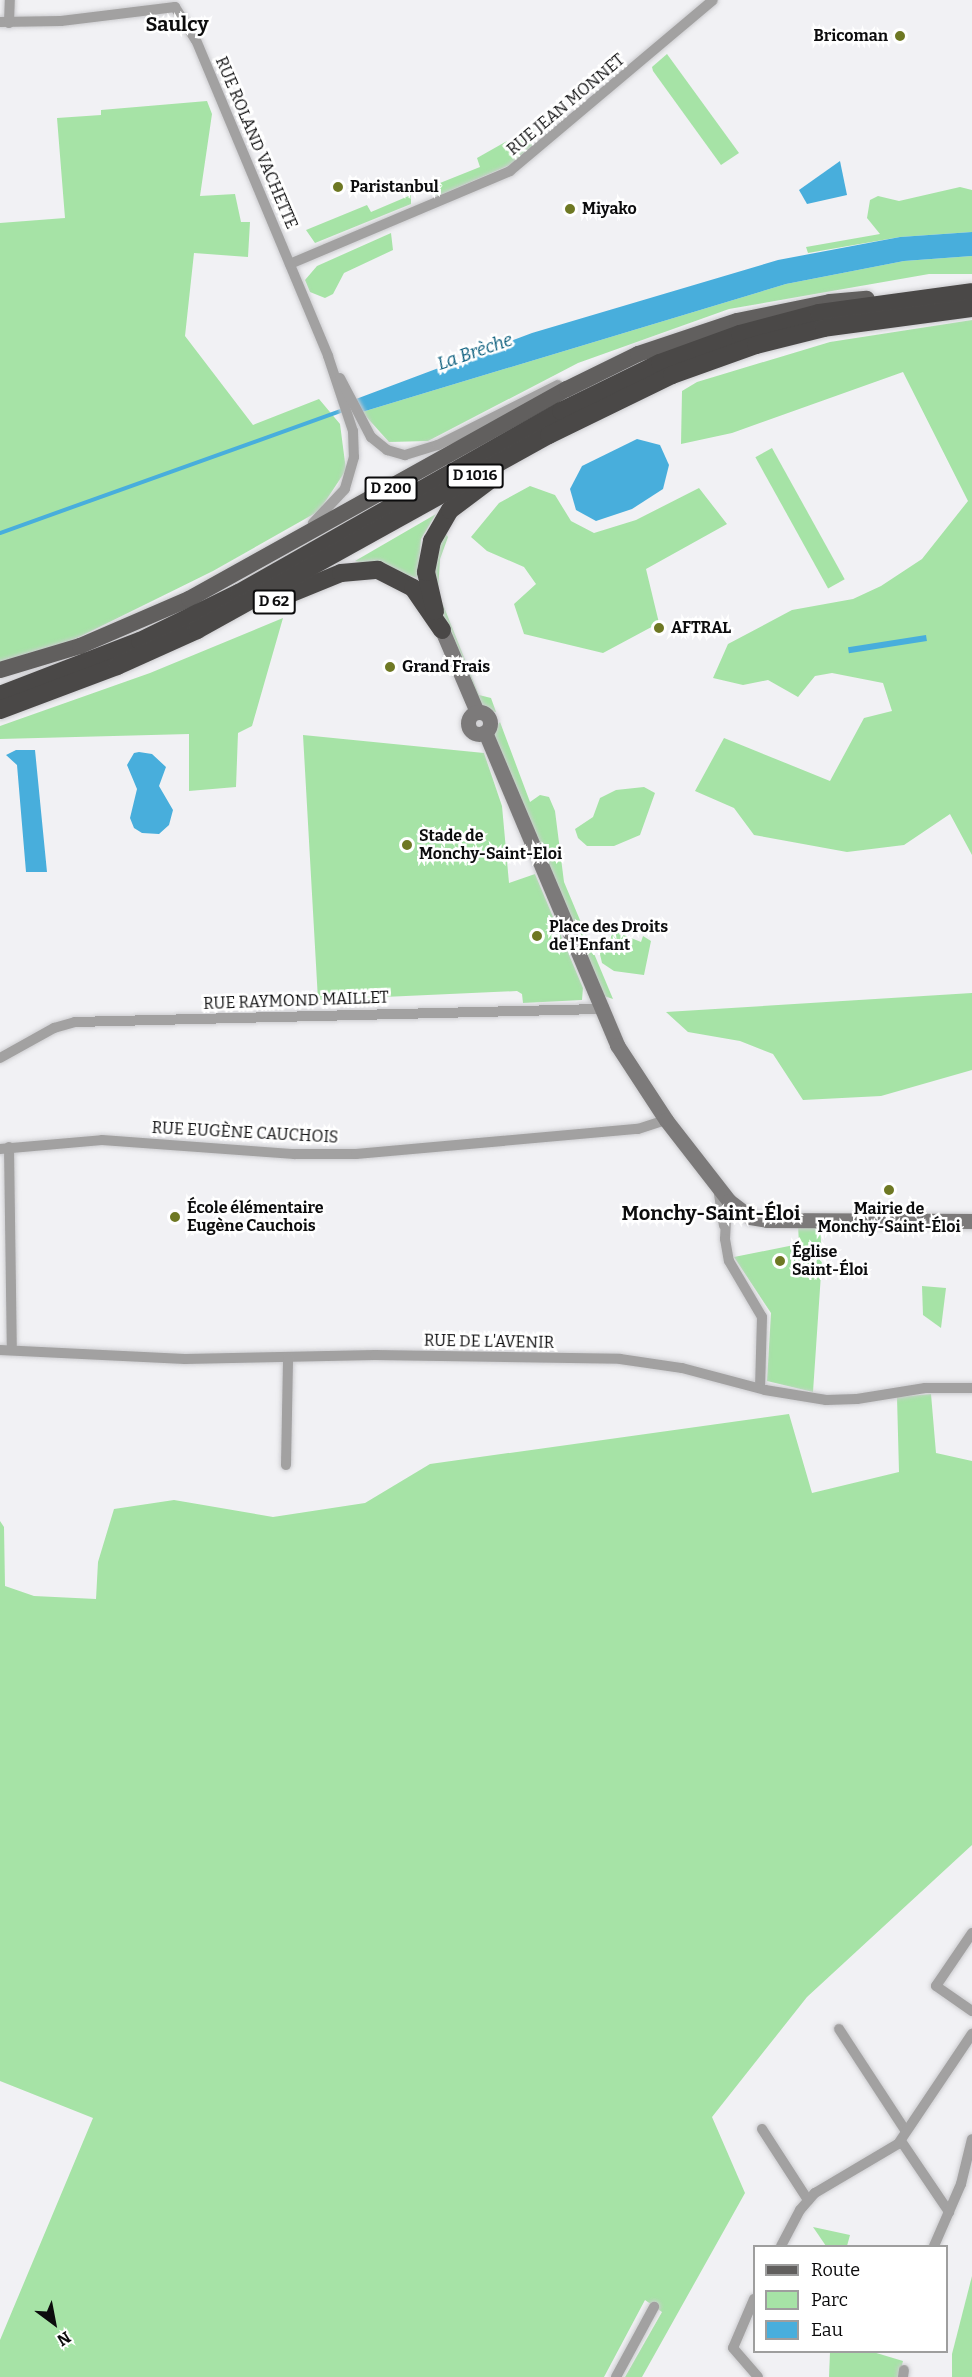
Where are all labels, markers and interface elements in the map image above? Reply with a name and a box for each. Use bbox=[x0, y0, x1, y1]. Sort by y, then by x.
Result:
district label: Saulcy bbox=[145, 12, 209, 36]
place label: Bricoman bbox=[814, 26, 888, 46]
marker: Bricoman bbox=[893, 29, 907, 43]
street label: RUE JEAN MONNET bbox=[504, 50, 628, 160]
street label: RUE ROLAND VACHETTE bbox=[211, 54, 301, 232]
place label: Paristanbul bbox=[350, 177, 439, 197]
marker: Paristanbul bbox=[331, 180, 345, 194]
place label: Miyako bbox=[582, 199, 637, 219]
marker: Miyako bbox=[563, 202, 577, 216]
water label: La Brèche bbox=[434, 329, 516, 375]
road number: D 1016 bbox=[446, 464, 504, 488]
road number: D 200 bbox=[364, 477, 418, 501]
road number: D 62 bbox=[252, 590, 296, 614]
place label: AFTRAL bbox=[671, 618, 731, 638]
marker: AFTRAL bbox=[652, 621, 666, 635]
place label: Grand Frais bbox=[402, 657, 490, 677]
marker: Grand Frais bbox=[383, 660, 397, 674]
place label: Stade de Monchy-Saint-Eloi bbox=[419, 826, 562, 864]
marker: Stade de Monchy-Saint-Eloi bbox=[400, 838, 414, 852]
place label: Place des Droits de l'Enfant bbox=[549, 917, 668, 955]
marker: Place des Droits de l'Enfant bbox=[530, 929, 544, 943]
street label: RUE RAYMOND MAILLET bbox=[203, 988, 389, 1014]
street label: RUE EUGÈNE CAUCHOIS bbox=[151, 1119, 339, 1147]
marker: Mairie de Monchy-Saint-Éloi bbox=[882, 1183, 896, 1197]
place label: École élémentaire Eugène Cauchois bbox=[187, 1198, 324, 1236]
place label: Mairie de Monchy-Saint-Éloi bbox=[817, 1199, 961, 1237]
district label: Monchy-Saint-Éloi bbox=[622, 1201, 800, 1225]
marker: École élémentaire Eugène Cauchois bbox=[168, 1210, 182, 1224]
place label: Église Saint-Éloi bbox=[792, 1242, 868, 1280]
marker: Église Saint-Éloi bbox=[773, 1254, 787, 1268]
street label: RUE DE L'AVENIR bbox=[424, 1331, 554, 1353]
legend bbox=[753, 2245, 948, 2353]
text: Route bbox=[811, 2259, 860, 2281]
text: Parc bbox=[811, 2289, 848, 2311]
north arrow bbox=[24, 2293, 84, 2353]
text: Eau bbox=[811, 2319, 843, 2341]
text: N bbox=[54, 2327, 74, 2350]

